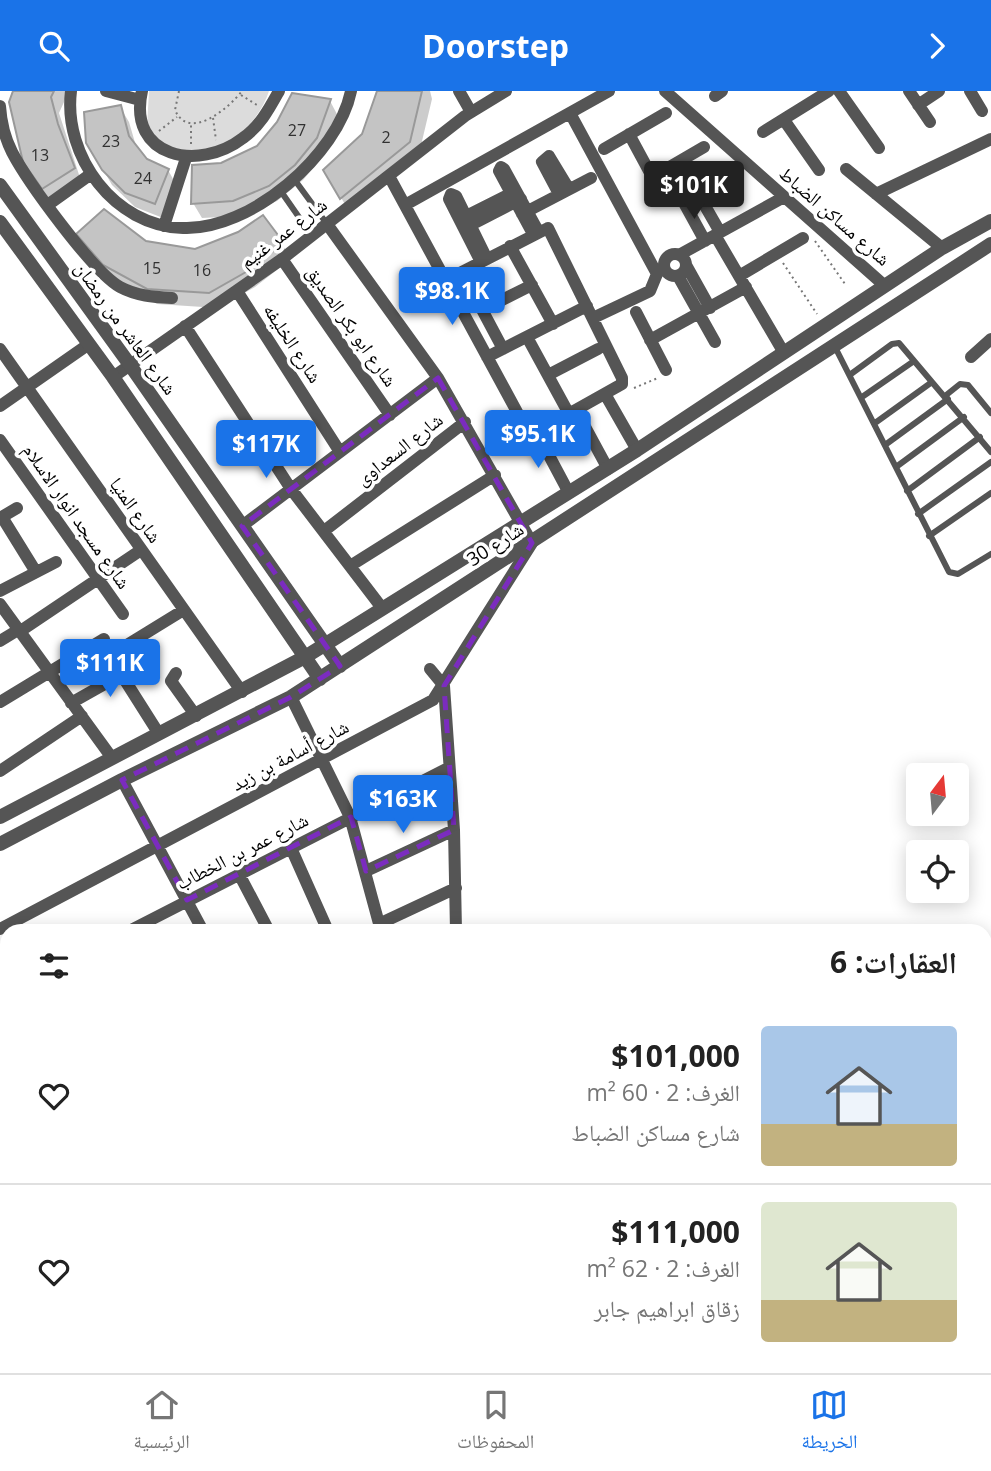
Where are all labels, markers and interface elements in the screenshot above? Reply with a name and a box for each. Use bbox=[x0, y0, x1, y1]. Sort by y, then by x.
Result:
text: Doorstep bbox=[422, 24, 569, 67]
icon: search bbox=[35, 27, 73, 65]
icon: forward bbox=[918, 27, 956, 65]
house number: 27 bbox=[288, 119, 306, 141]
house number: 2 bbox=[381, 126, 391, 148]
house number: 23 bbox=[102, 130, 120, 152]
house number: 13 bbox=[31, 144, 49, 166]
street label: شارع مساكن الضباط bbox=[774, 160, 896, 272]
pin: $101K bbox=[645, 162, 743, 221]
house number: 24 bbox=[134, 167, 152, 189]
text: $101K bbox=[660, 168, 728, 200]
street label: شارع عمر غنيم bbox=[234, 192, 332, 274]
street label: شارع العاشر من رمضان bbox=[69, 256, 183, 400]
house number: 15 bbox=[143, 257, 161, 279]
house number: 16 bbox=[193, 259, 211, 281]
street label: شارع ابو بكر الصديق bbox=[301, 260, 403, 392]
pin: $98.1K bbox=[395, 267, 509, 327]
text: $98.1K bbox=[415, 274, 489, 306]
street label: شارع الخليفه bbox=[258, 298, 328, 388]
street label: شارع السعداوى bbox=[350, 407, 448, 491]
pin: $95.1K bbox=[481, 411, 595, 470]
text: $95.1K bbox=[501, 417, 575, 449]
pin: $117K bbox=[217, 421, 315, 480]
text: $117K bbox=[232, 427, 300, 459]
street label: شارع مسجد انوار الاسلام bbox=[16, 438, 137, 595]
street label: شارع المنيا bbox=[104, 472, 168, 548]
street label: شارع 30 bbox=[462, 516, 528, 572]
pin: $111K bbox=[61, 639, 159, 699]
text: $111K bbox=[76, 646, 144, 678]
street label: شارع أسامة بن زيد bbox=[227, 713, 353, 797]
north arrow bbox=[906, 763, 970, 826]
map controls bbox=[906, 763, 969, 903]
pin: $163K bbox=[354, 775, 452, 835]
text: $163K bbox=[369, 782, 437, 814]
street label: شارع عمر بن الخطاب bbox=[171, 806, 313, 896]
button: locate bbox=[906, 840, 969, 903]
text: العقارات: 6 bbox=[830, 941, 957, 982]
icon: filters bbox=[35, 947, 73, 985]
text: $101,000 bbox=[611, 1035, 740, 1076]
icon: home bbox=[817, 1054, 901, 1138]
text: الغرف: 2 · 60 m² bbox=[587, 1076, 740, 1108]
icon: heart bbox=[35, 1077, 73, 1115]
text: شارع مساكن الضباط bbox=[571, 1116, 740, 1148]
text: $111,000 bbox=[611, 1211, 740, 1252]
icon: home bbox=[817, 1230, 901, 1314]
text: الغرف: 2 · 62 m² bbox=[587, 1252, 740, 1284]
icon: heart bbox=[35, 1253, 73, 1291]
text: زقاق ابراهيم جابر bbox=[594, 1292, 740, 1324]
tab: الرئيسية bbox=[134, 1386, 190, 1460]
tab: المحفوظات bbox=[457, 1386, 534, 1460]
tab: الخريطة bbox=[802, 1386, 857, 1460]

